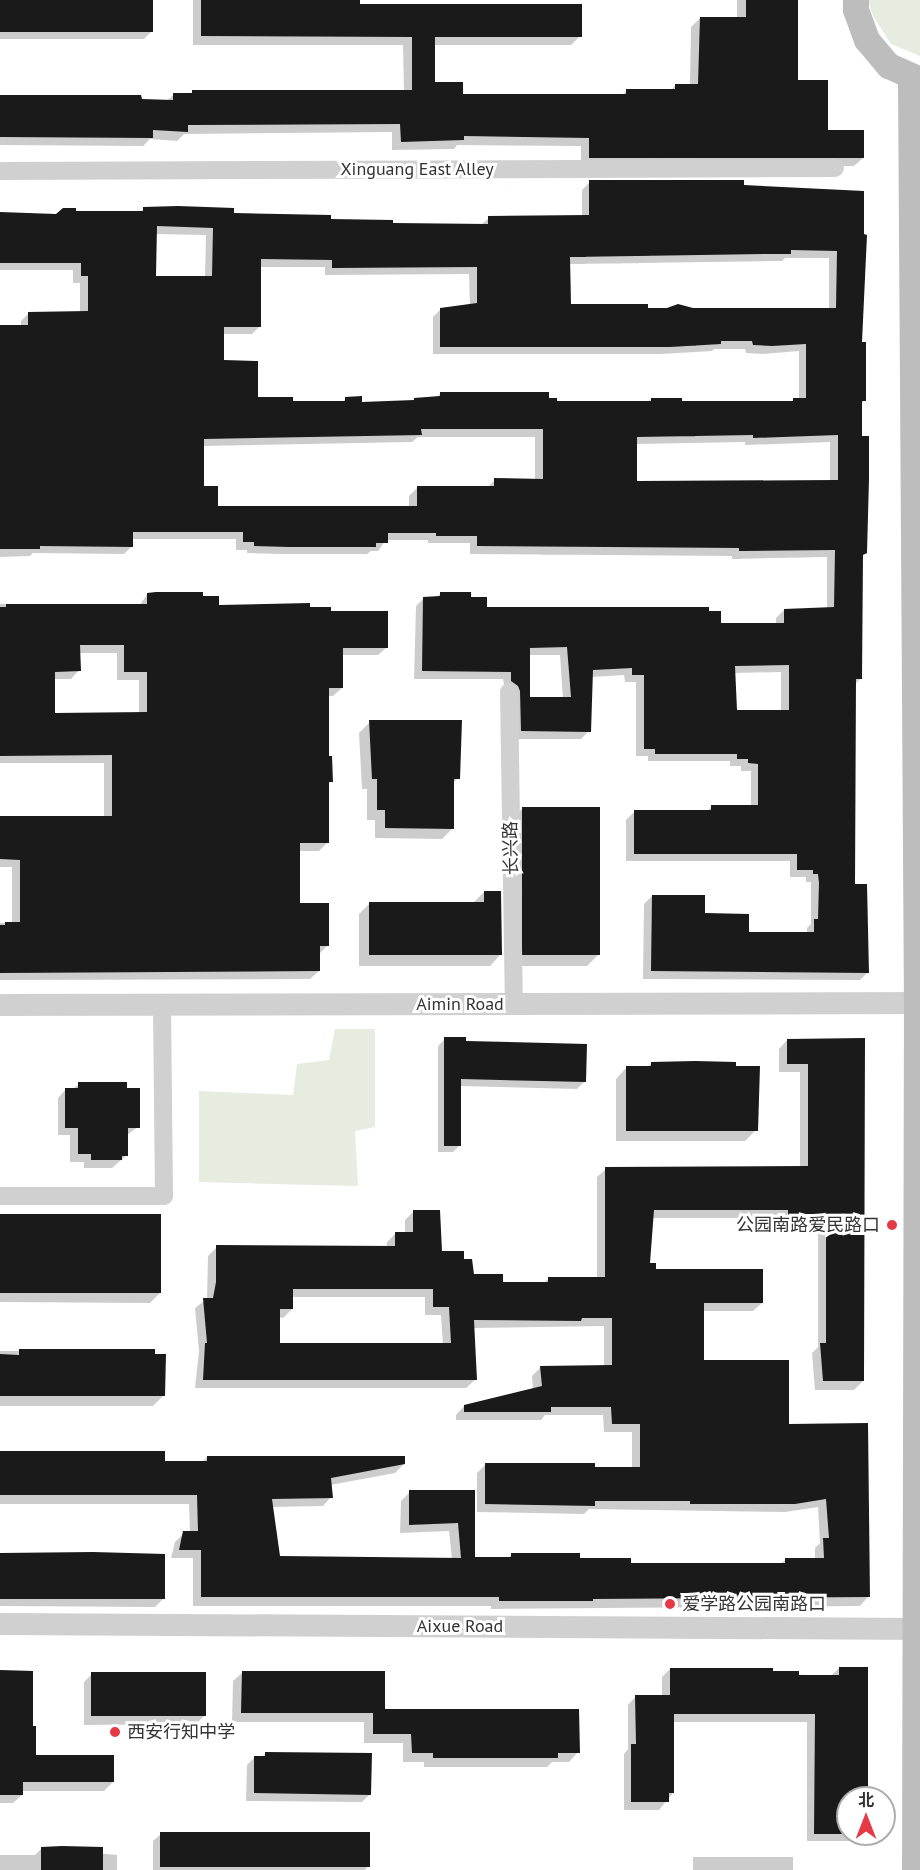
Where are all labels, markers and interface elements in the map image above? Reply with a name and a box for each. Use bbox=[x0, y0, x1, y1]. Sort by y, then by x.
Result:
street label: Xinguang East Alley bbox=[340, 158, 494, 180]
street label: 长兴路 bbox=[500, 821, 522, 875]
street label: Aimin Road bbox=[416, 993, 504, 1015]
place label: 公园南路爱民路口 bbox=[736, 1214, 880, 1236]
marker: 公园南路爱民路口 bbox=[885, 1218, 899, 1232]
place label: 爱学路公园南路口 bbox=[682, 1593, 826, 1615]
marker: 爱学路公园南路口 bbox=[663, 1597, 677, 1611]
street label: Aixue Road bbox=[417, 1615, 503, 1637]
place label: 西安行知中学 bbox=[127, 1721, 235, 1743]
marker: 西安行知中学 bbox=[108, 1725, 122, 1739]
north arrow bbox=[836, 1786, 896, 1846]
text: 北 bbox=[858, 1790, 874, 1810]

